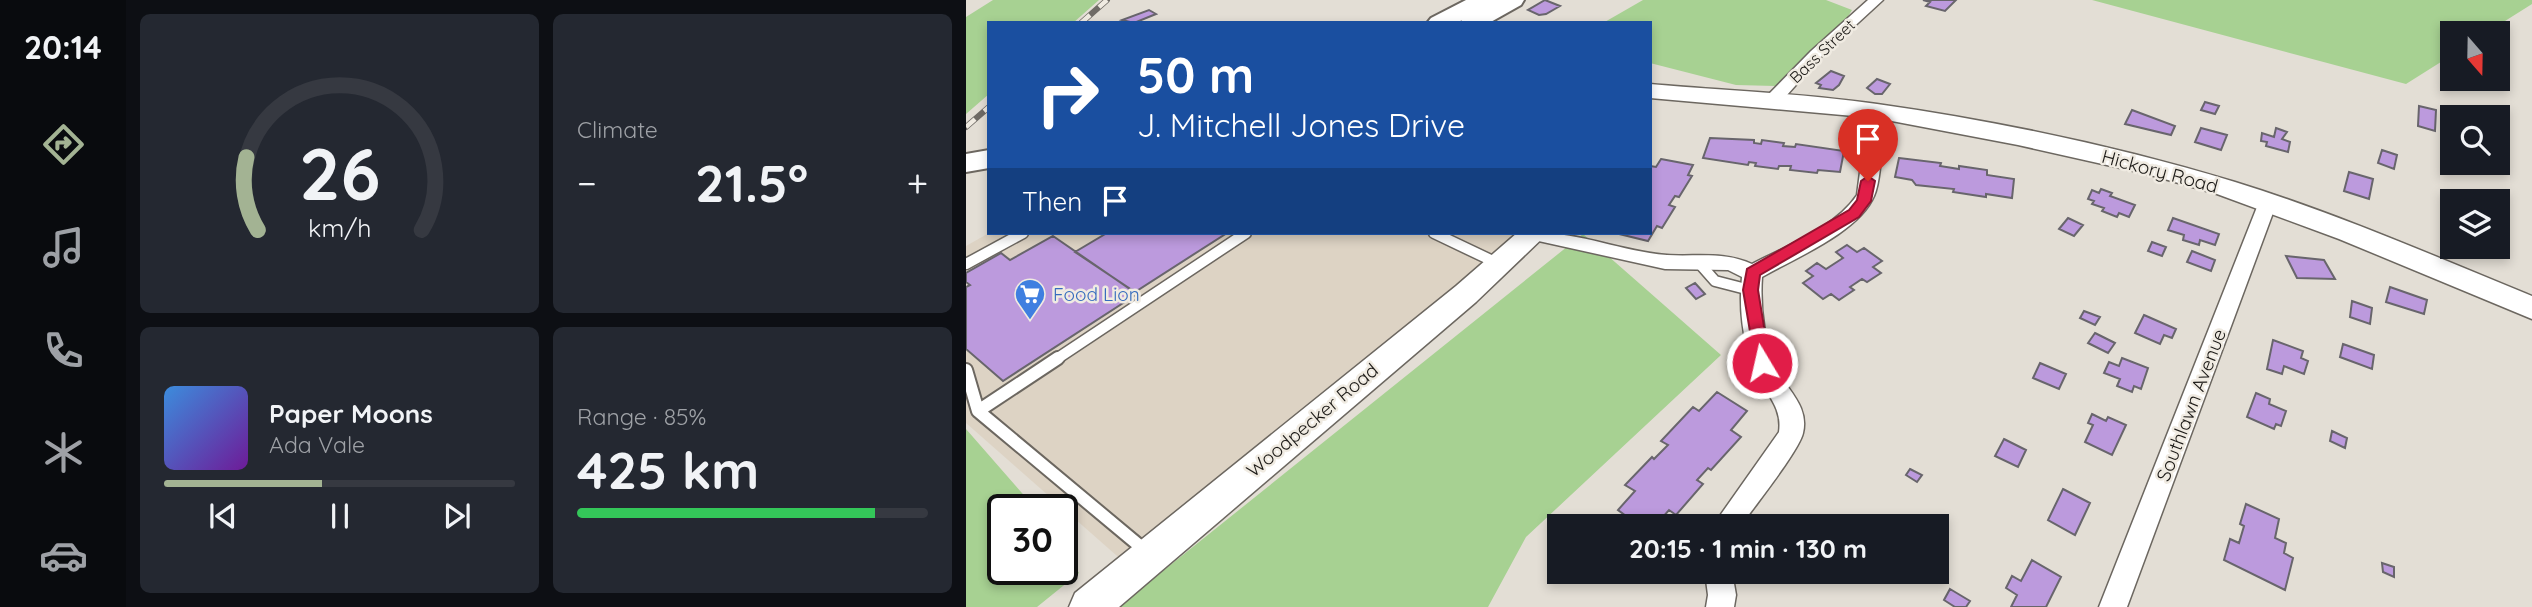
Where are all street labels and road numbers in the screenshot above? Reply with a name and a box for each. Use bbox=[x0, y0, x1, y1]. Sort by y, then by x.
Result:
street label: Bass Street bbox=[1785, 15, 1859, 87]
street label: Hickory Road bbox=[2099, 144, 2221, 198]
street label: Southlawn Avenue bbox=[2151, 325, 2231, 485]
street label: Woodpecker Road bbox=[1241, 358, 1383, 482]

